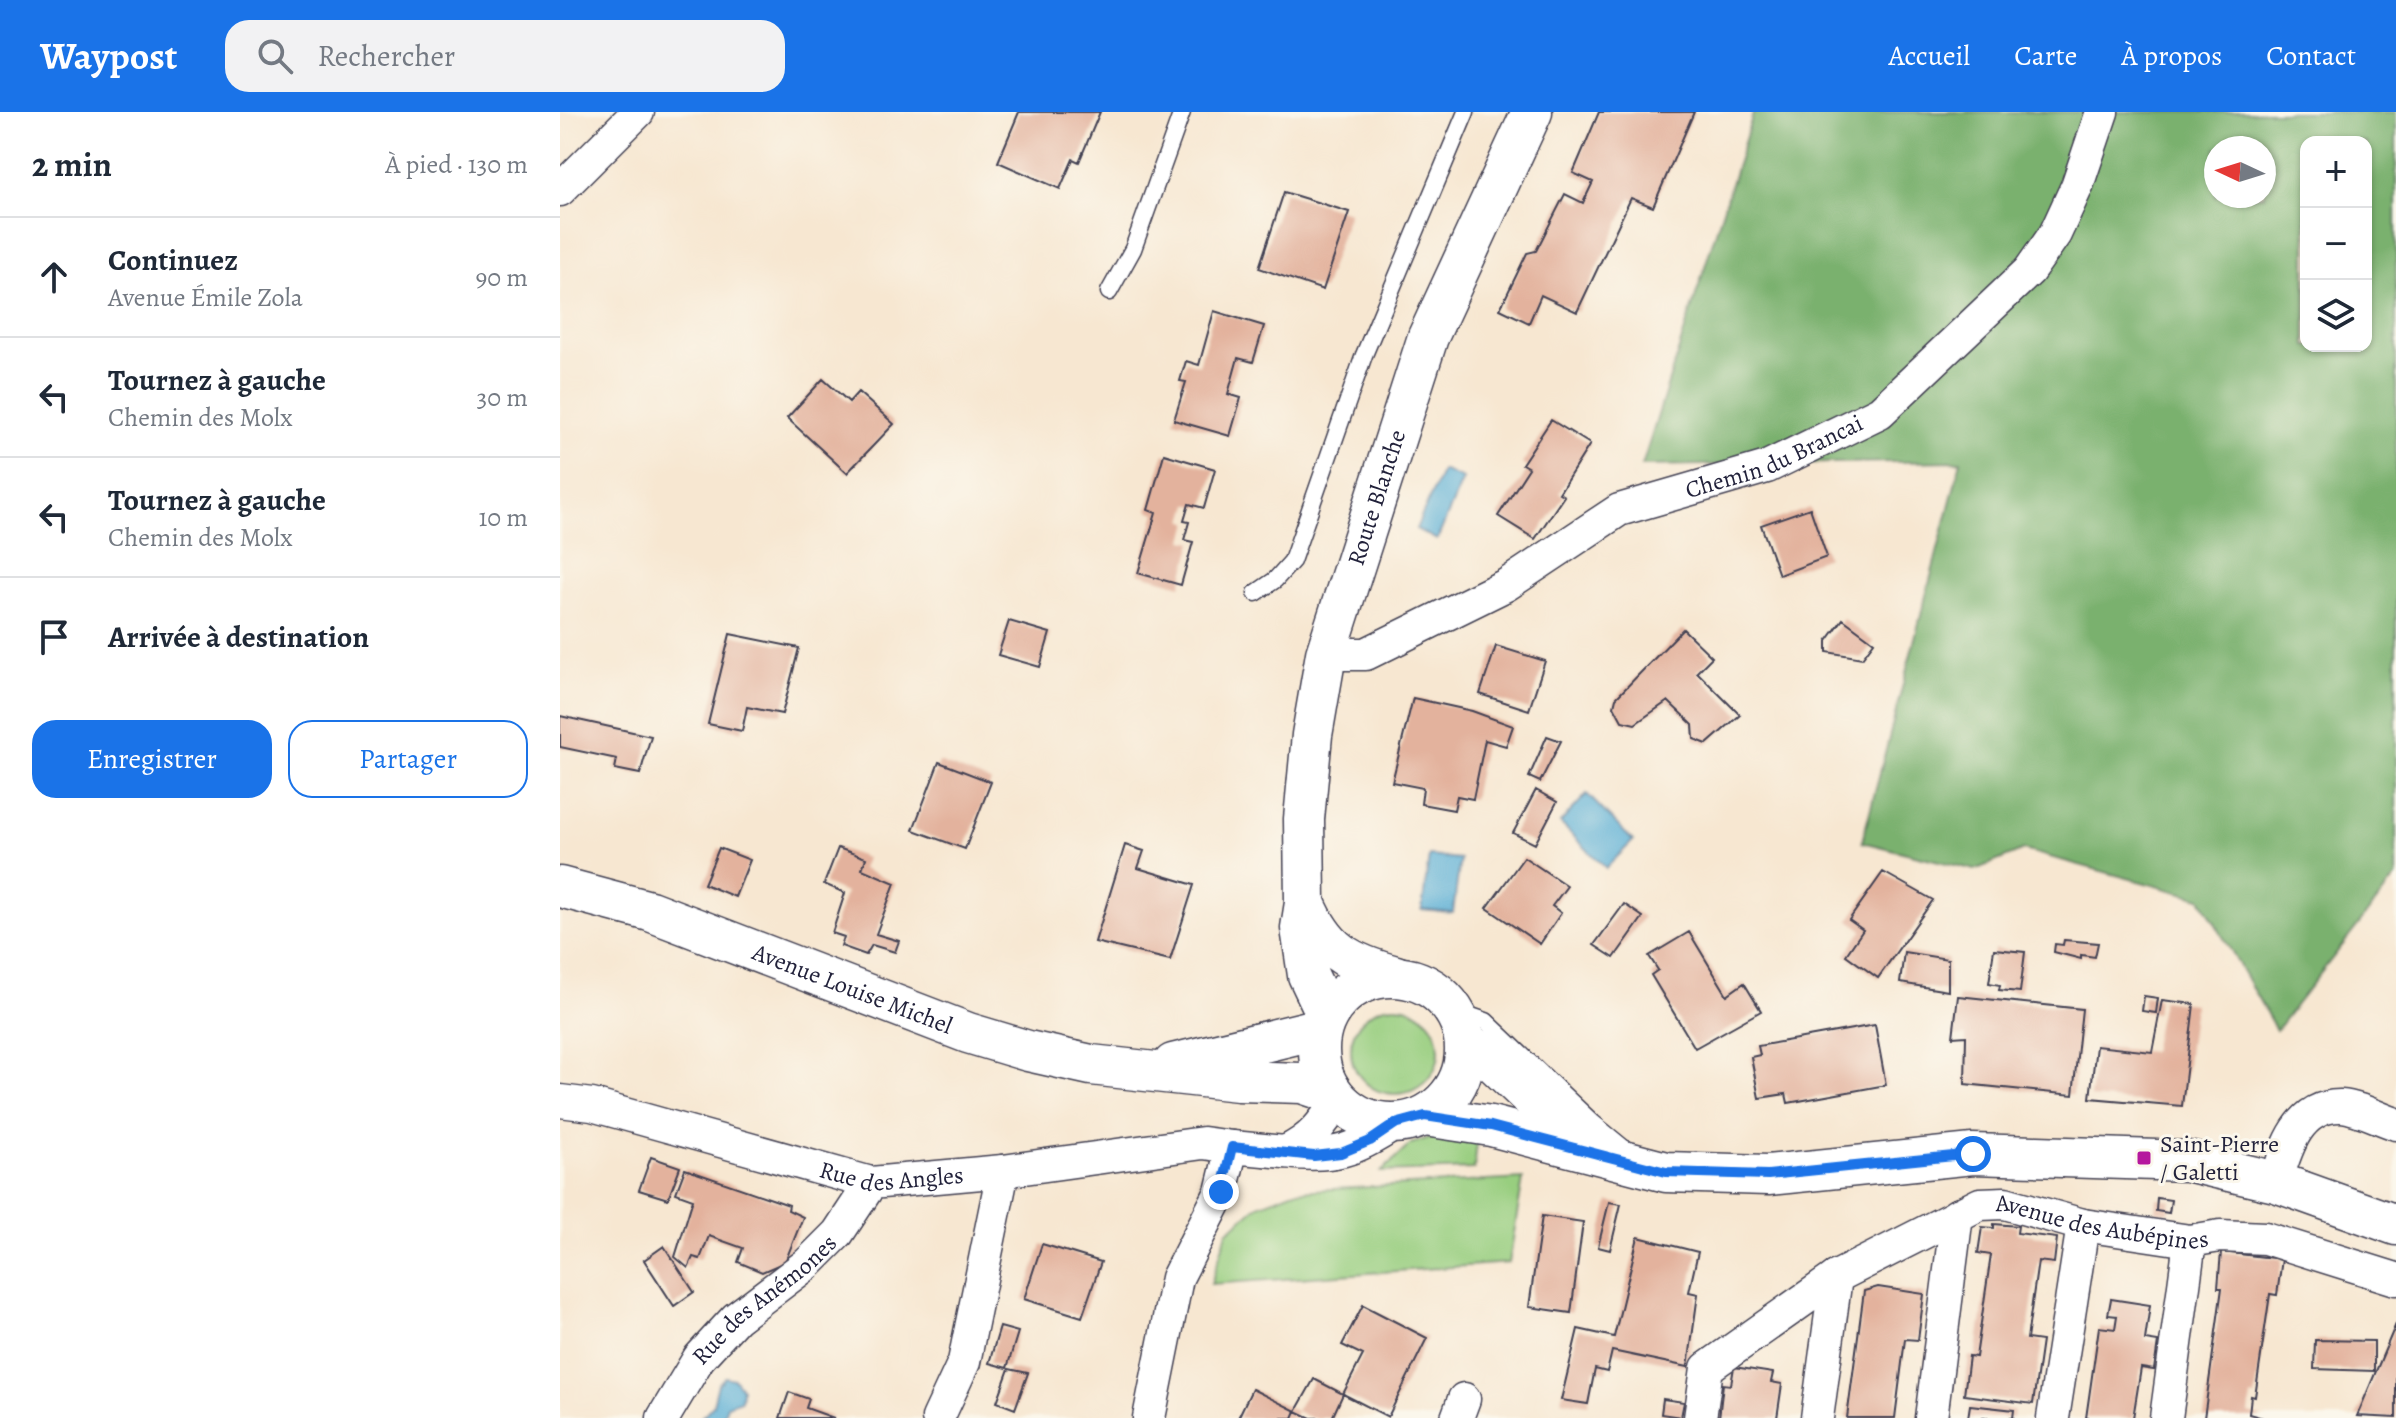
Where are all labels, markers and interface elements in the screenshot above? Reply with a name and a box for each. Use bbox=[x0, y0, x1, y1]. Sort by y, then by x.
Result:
search box bbox=[225, 20, 785, 92]
text: Waypost bbox=[40, 30, 177, 82]
icon: search bbox=[253, 34, 297, 78]
text: Rechercher bbox=[317, 36, 455, 76]
text: Accueil bbox=[1888, 37, 1970, 75]
text: Carte bbox=[2014, 37, 2077, 75]
text: À propos bbox=[2121, 37, 2222, 75]
text: Contact bbox=[2266, 37, 2356, 75]
north arrow bbox=[2204, 136, 2276, 208]
map controls bbox=[2300, 136, 2372, 352]
button: + bbox=[2300, 136, 2372, 208]
text: 2 min bbox=[32, 141, 112, 188]
text: À pied · 130 m bbox=[385, 147, 528, 182]
button: − bbox=[2300, 208, 2372, 280]
text: Continuez bbox=[108, 240, 238, 280]
icon: ahead bbox=[32, 255, 76, 299]
text: 90 m bbox=[476, 260, 528, 295]
text: Avenue Émile Zola bbox=[108, 280, 303, 315]
button: layers bbox=[2300, 280, 2372, 352]
text: Tournez à gauche bbox=[108, 360, 326, 400]
icon: left bbox=[32, 375, 76, 419]
text: 30 m bbox=[477, 380, 528, 415]
text: Chemin des Molx bbox=[108, 400, 293, 435]
street label: Chemin du Brancai bbox=[1681, 407, 1868, 506]
street label: Route Blanche bbox=[1340, 426, 1413, 569]
text: Tournez à gauche bbox=[108, 480, 326, 520]
icon: left bbox=[32, 495, 76, 539]
text: 10 m bbox=[478, 500, 528, 535]
text: Chemin des Molx bbox=[108, 520, 293, 555]
icon: arrive bbox=[32, 615, 76, 659]
text: Arrivée à destination bbox=[108, 617, 369, 657]
button: Enregistrer bbox=[32, 720, 272, 798]
button: Partager bbox=[288, 720, 528, 798]
street label: Avenue Louise Michel bbox=[747, 935, 957, 1042]
place label: Saint-Pierre / Galetti bbox=[2160, 1128, 2279, 1188]
route start bbox=[1955, 1136, 1991, 1172]
marker: Saint-Pierre / Galetti bbox=[2135, 1149, 2153, 1167]
street label: Rue des Angles bbox=[816, 1153, 965, 1199]
route end bbox=[1203, 1174, 1239, 1210]
street label: Avenue des Aubépines bbox=[1994, 1187, 2211, 1257]
street label: Rue des Anémones bbox=[685, 1227, 844, 1372]

